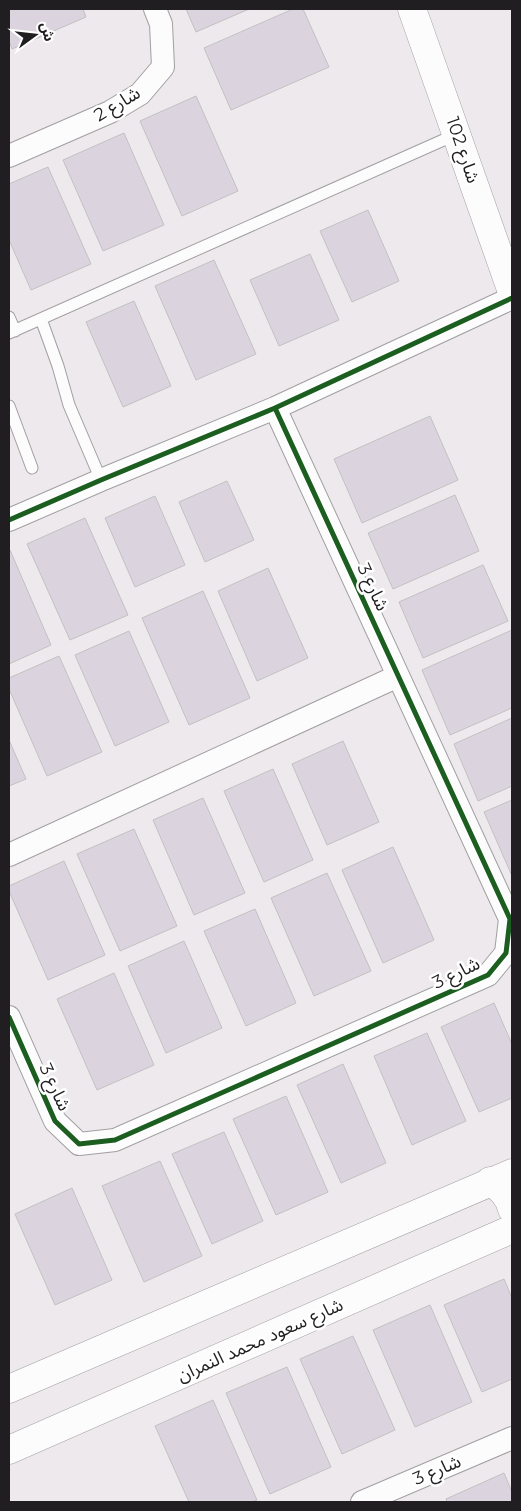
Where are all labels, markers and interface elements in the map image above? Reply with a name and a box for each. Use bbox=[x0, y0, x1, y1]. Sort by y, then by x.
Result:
north arrow bbox=[10, 10, 60, 60]
text: ش bbox=[36, 20, 59, 43]
street label: شارع 2 bbox=[90, 82, 146, 129]
street label: شارع 102 bbox=[439, 114, 485, 187]
street label: شارع 3 bbox=[350, 560, 394, 616]
street label: شارع 3 bbox=[429, 952, 485, 997]
street label: شارع 3 bbox=[32, 1060, 76, 1116]
street label: شارع سعود محمد النمران bbox=[174, 1293, 348, 1389]
street label: شارع 3 bbox=[410, 1450, 465, 1493]

